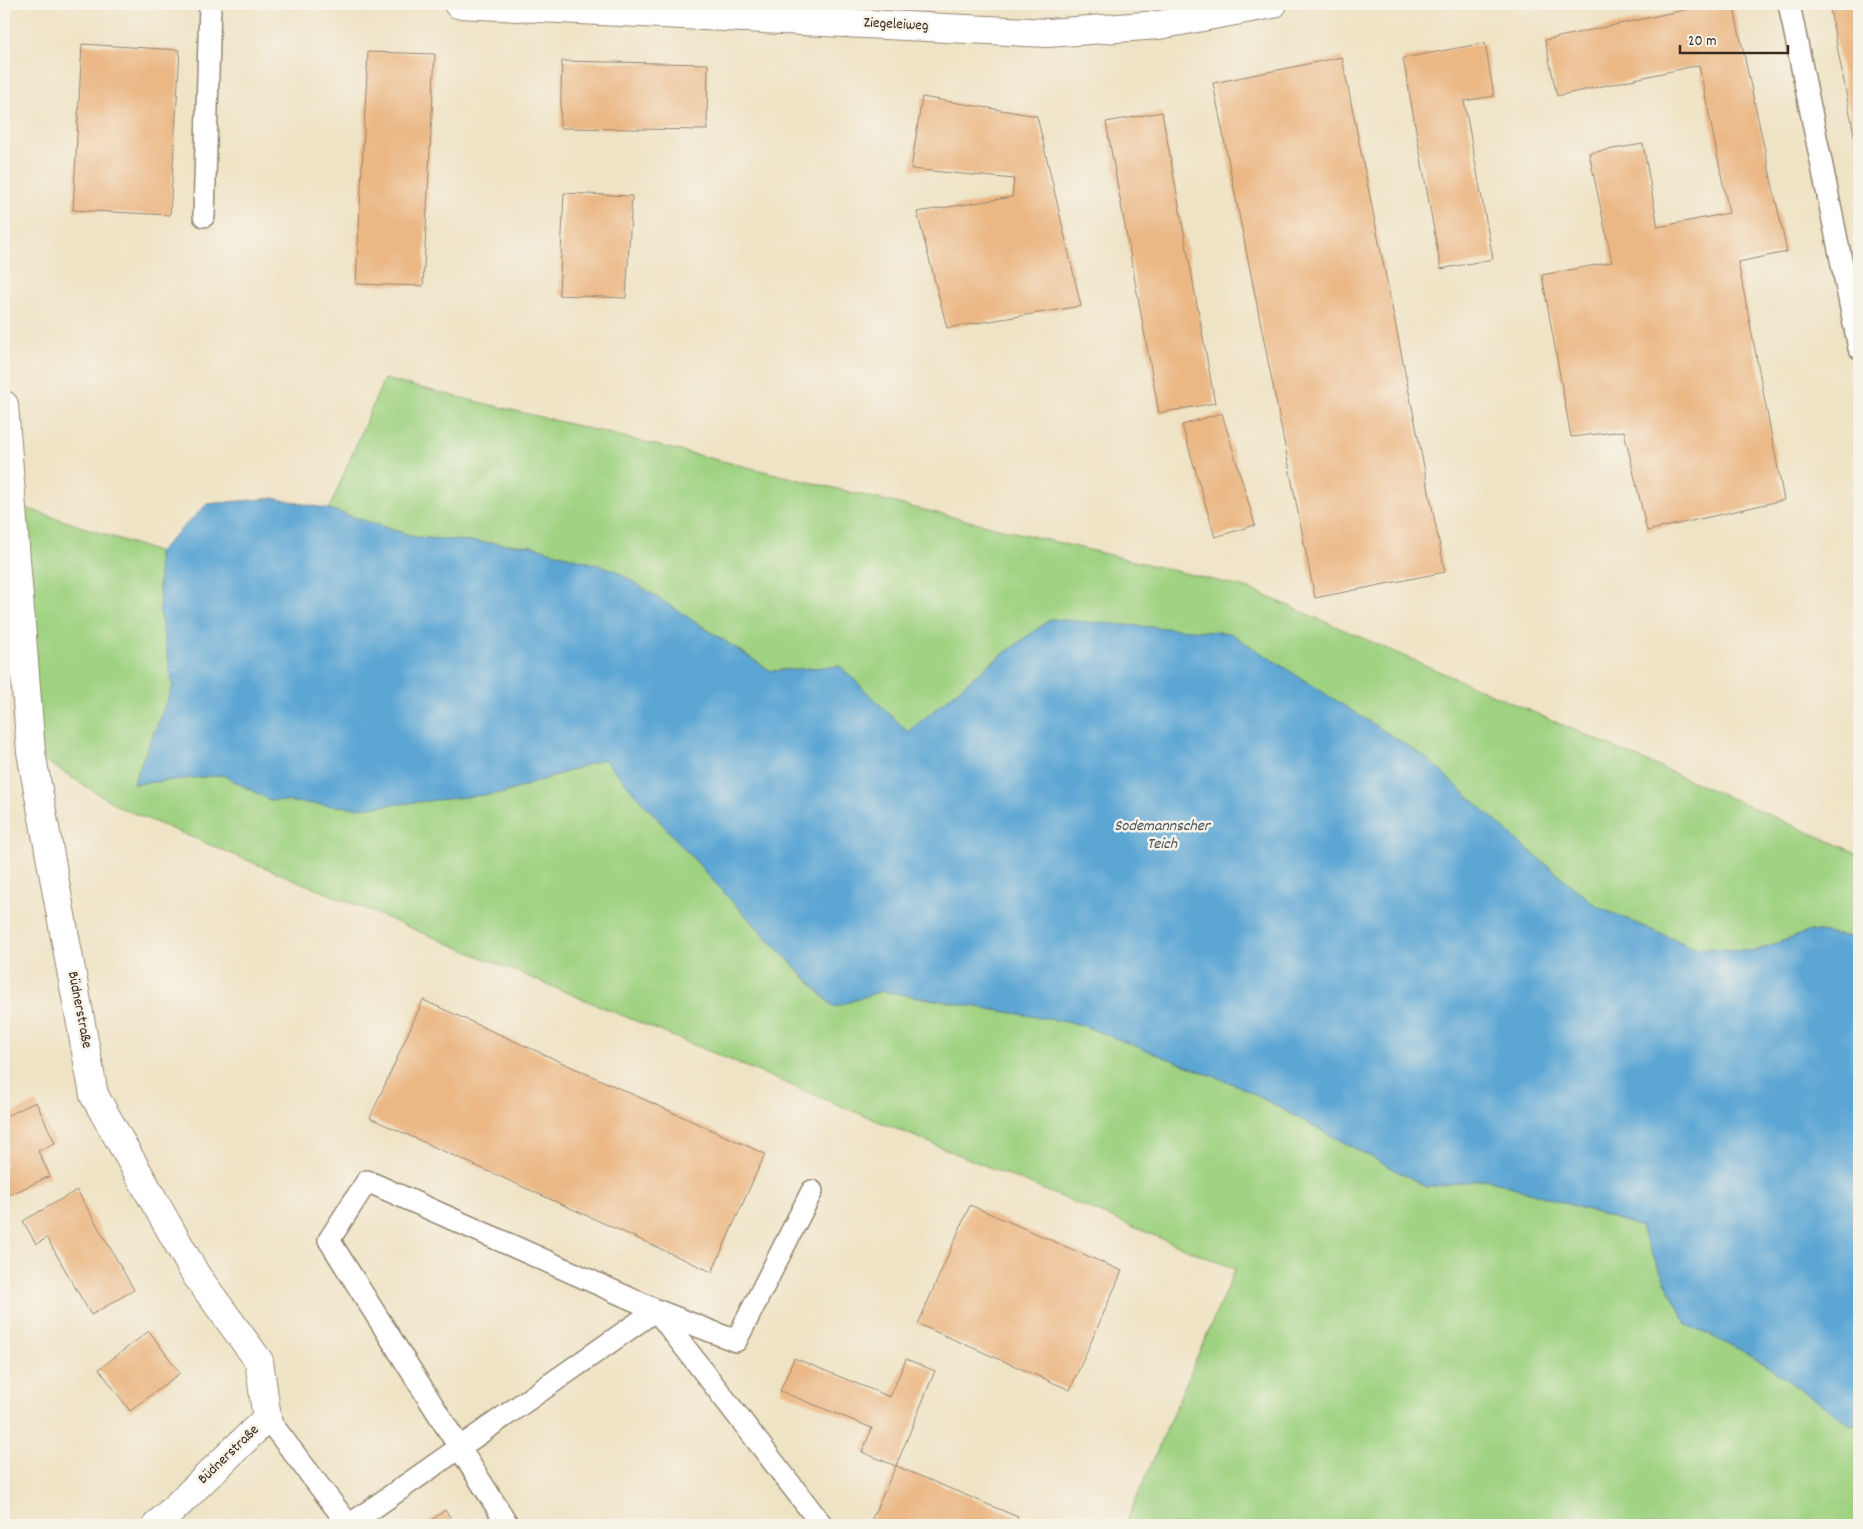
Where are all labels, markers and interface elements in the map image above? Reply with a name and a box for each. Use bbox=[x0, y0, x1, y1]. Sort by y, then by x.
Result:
street label: Ziegeleiweg bbox=[863, 12, 929, 38]
scale bar bbox=[1680, 22, 1788, 54]
text: 20 m bbox=[1688, 31, 1716, 53]
water label: Sodemannscher Teich bbox=[1114, 815, 1212, 856]
street label: Büdnerstraße bbox=[61, 970, 97, 1051]
street label: Büdnerstraße bbox=[193, 1420, 265, 1490]

